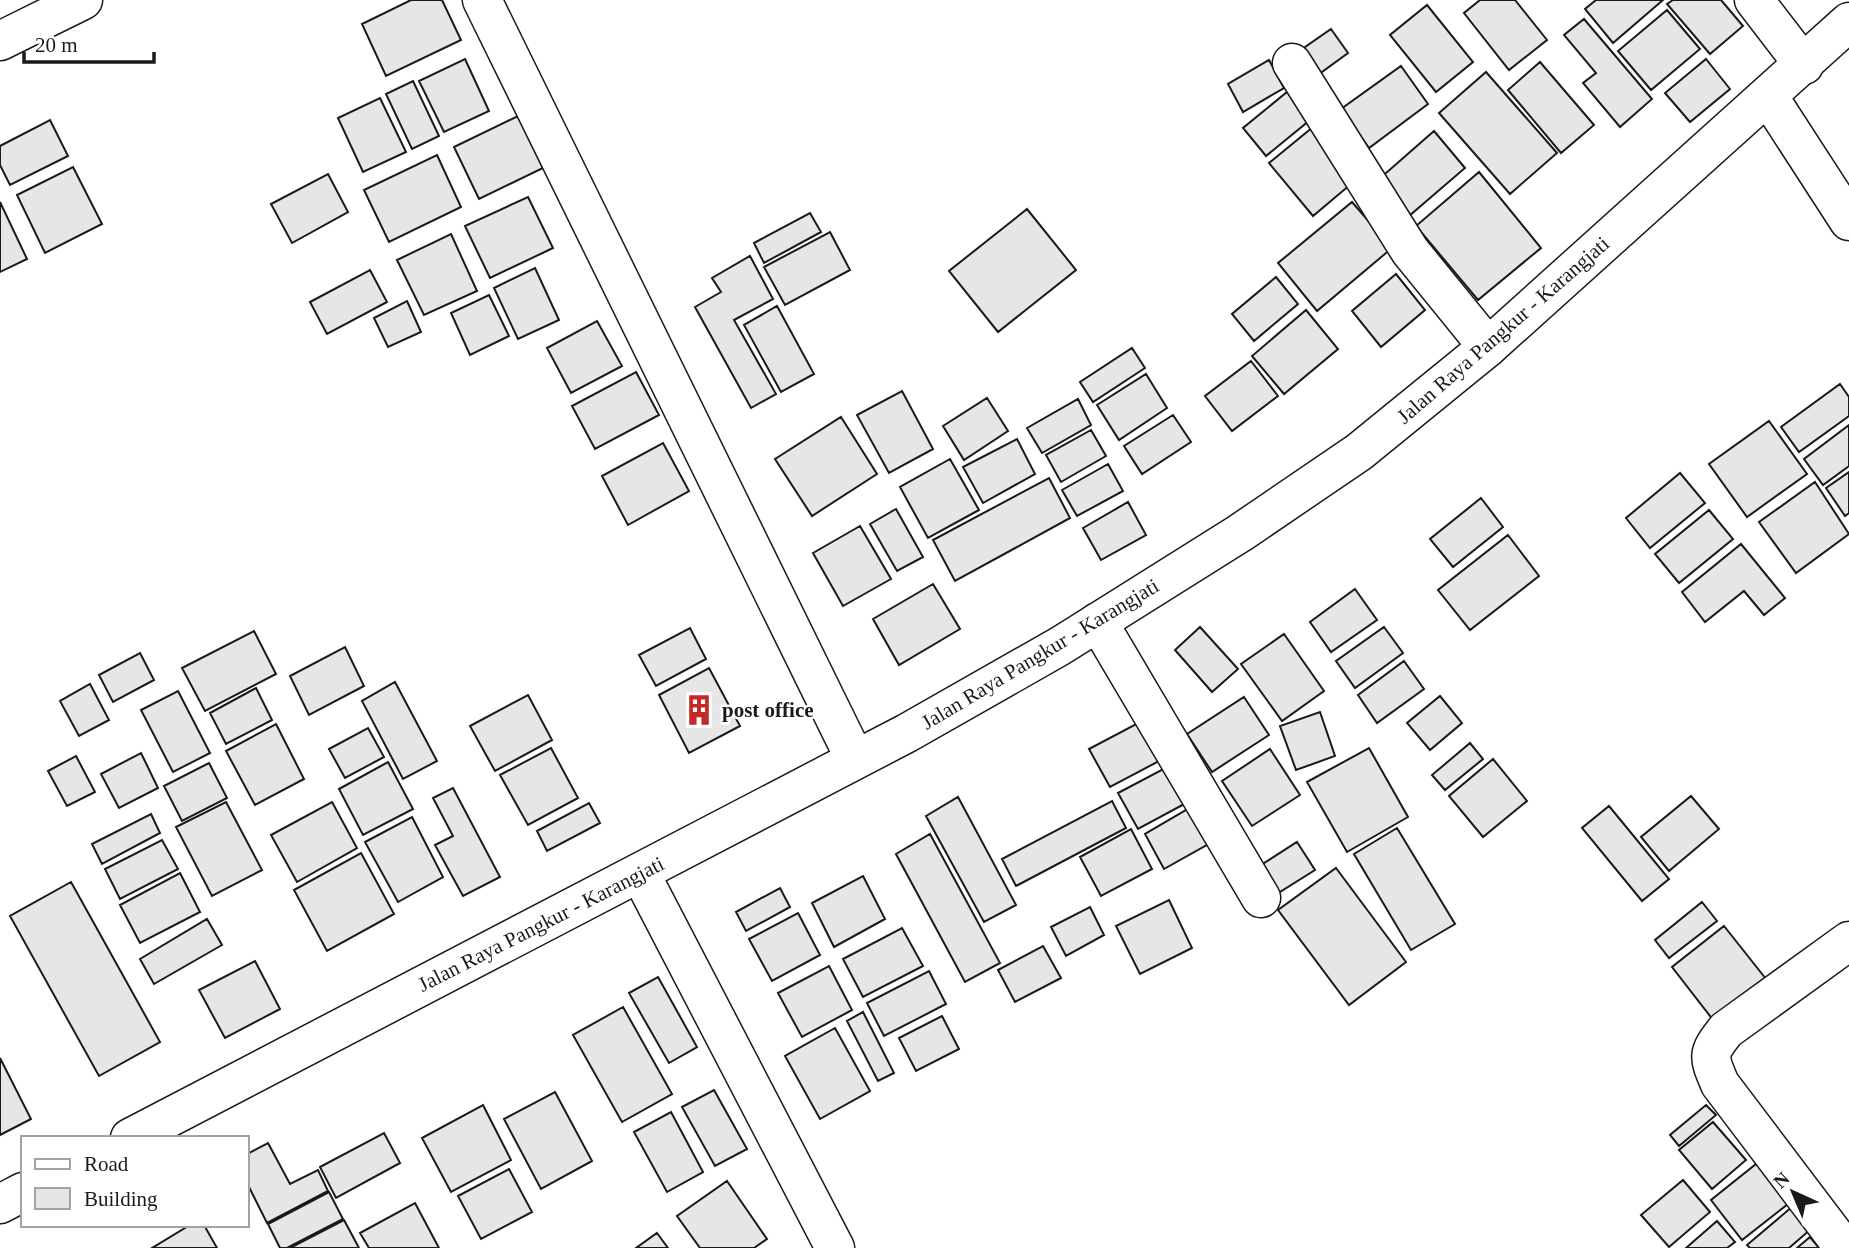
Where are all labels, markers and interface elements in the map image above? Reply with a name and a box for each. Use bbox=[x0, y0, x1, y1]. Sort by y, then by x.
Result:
scale bar bbox=[24, 21, 154, 65]
text: 20 m bbox=[35, 33, 78, 57]
street label: Jalan Raya Pangkur - Karangjati bbox=[1392, 231, 1614, 429]
street label: Jalan Raya Pangkur - Karangjati bbox=[917, 573, 1163, 735]
building icon: post office bbox=[682, 693, 716, 727]
place label: post office bbox=[722, 698, 814, 722]
street label: Jalan Raya Pangkur - Karangjati bbox=[414, 851, 668, 997]
legend bbox=[21, 1136, 248, 1227]
text: Road bbox=[84, 1152, 129, 1176]
north arrow bbox=[1758, 1157, 1828, 1227]
text: N bbox=[1769, 1168, 1794, 1192]
text: Building bbox=[84, 1187, 158, 1211]

